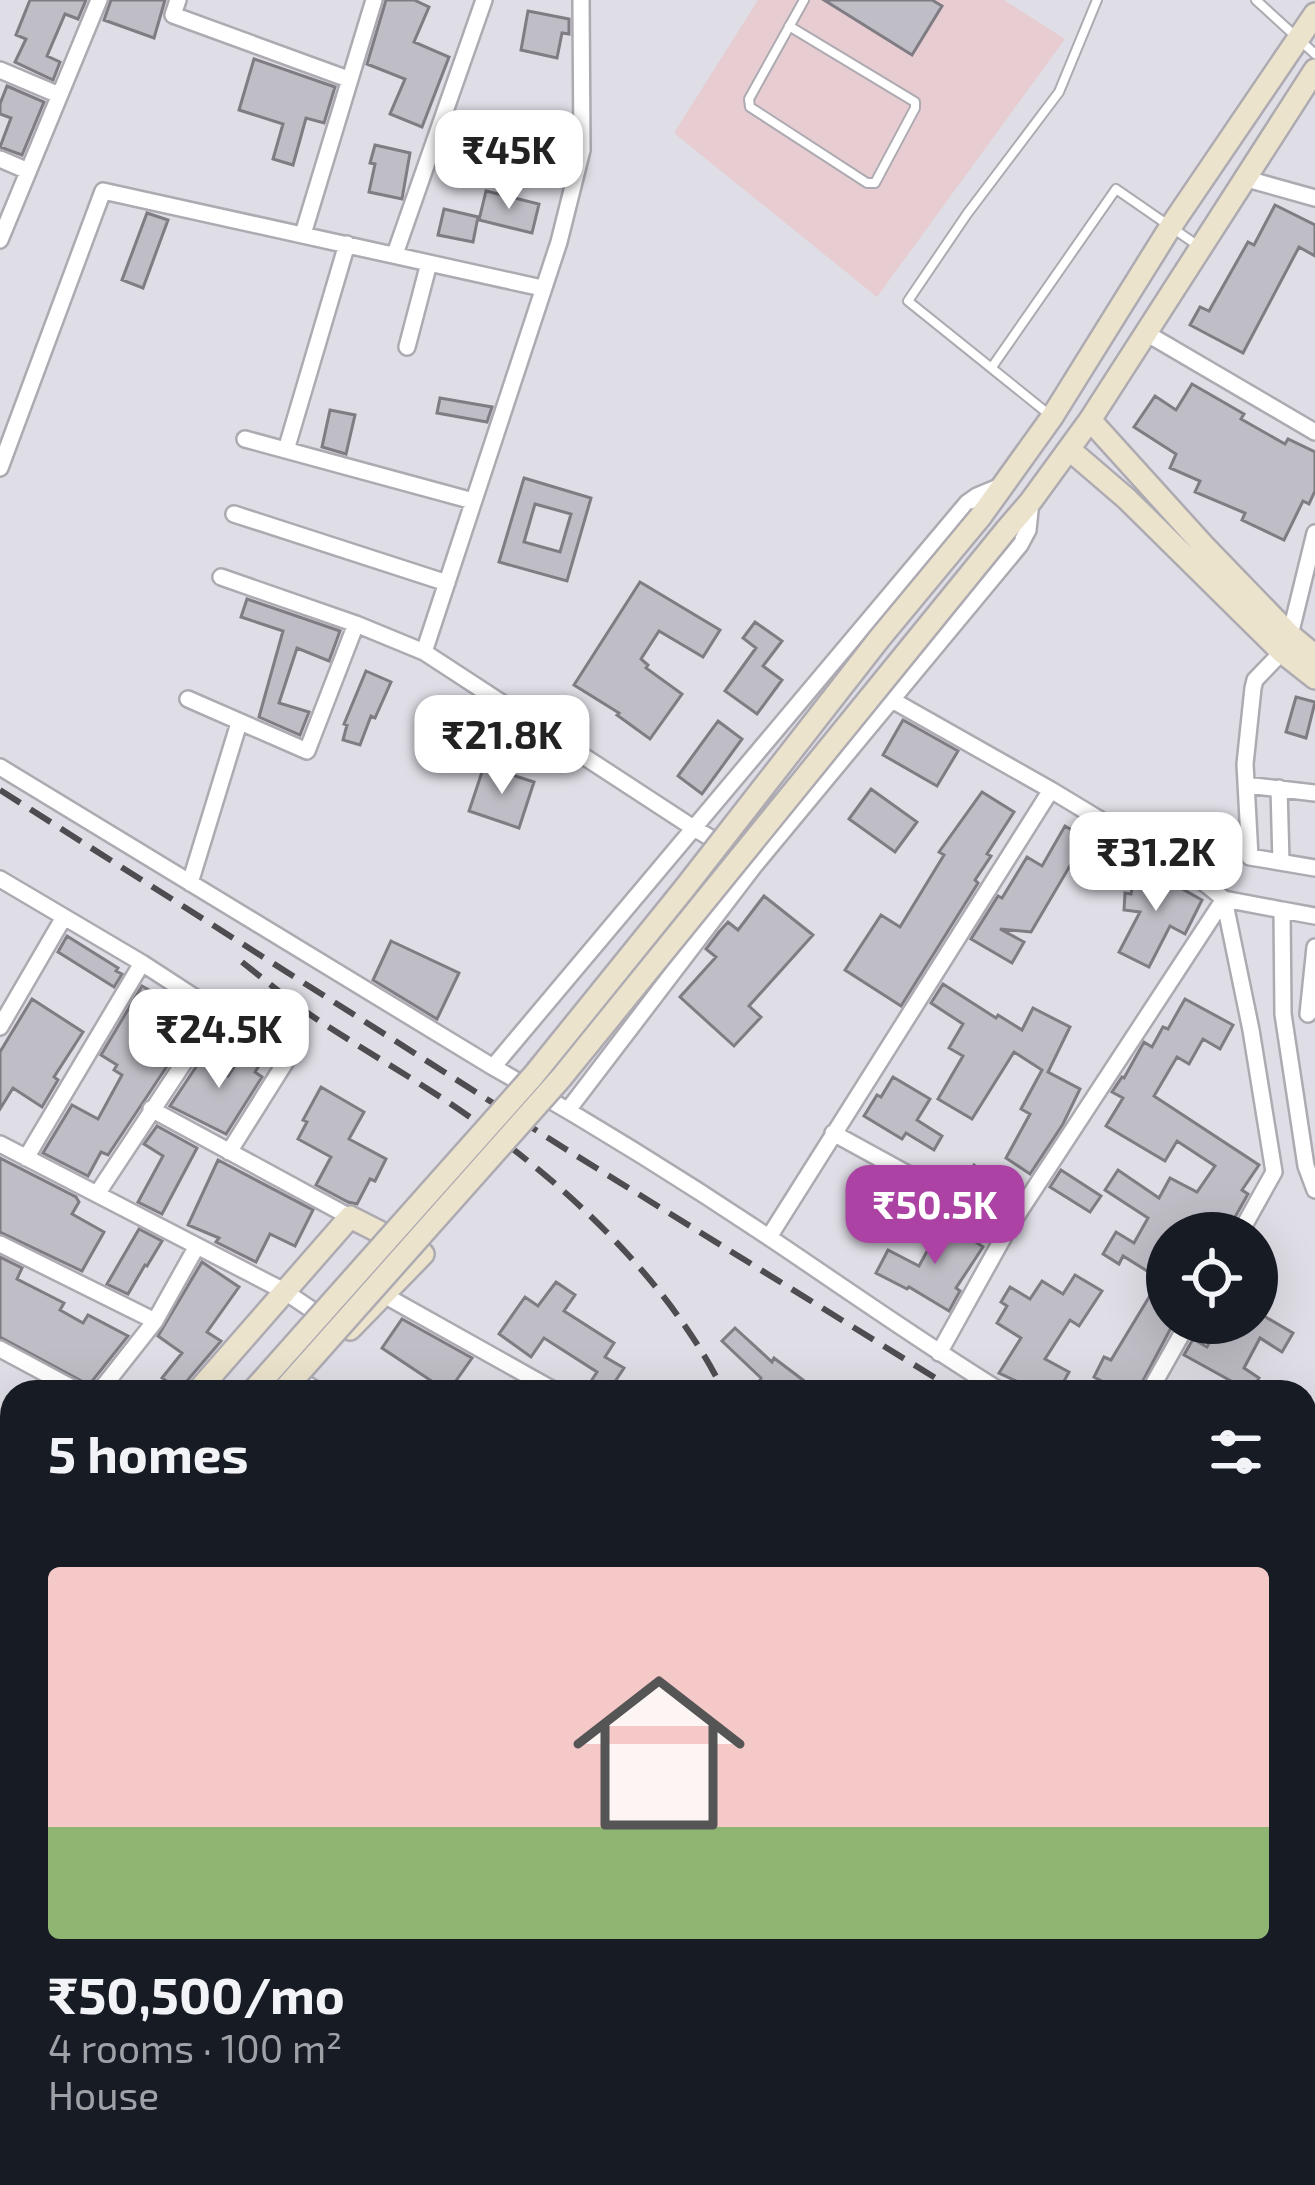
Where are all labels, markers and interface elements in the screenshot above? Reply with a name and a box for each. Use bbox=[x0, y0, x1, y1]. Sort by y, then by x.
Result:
pin: ₹45K bbox=[438, 110, 580, 212]
text: ₹45K bbox=[462, 125, 556, 172]
pin: ₹21.8K bbox=[404, 695, 600, 797]
text: ₹21.8K bbox=[441, 710, 563, 757]
pin: ₹31.2K bbox=[1058, 812, 1254, 914]
text: ₹31.2K bbox=[1097, 827, 1215, 874]
pin: ₹24.5K bbox=[121, 989, 317, 1091]
text: ₹24.5K bbox=[156, 1004, 282, 1051]
pin: ₹50.5K bbox=[837, 1165, 1033, 1267]
text: ₹50.5K bbox=[873, 1180, 997, 1227]
map controls bbox=[1146, 1212, 1278, 1344]
button: locate bbox=[1146, 1212, 1278, 1344]
icon: filters bbox=[1203, 1419, 1269, 1485]
text: 5 homes bbox=[48, 1422, 249, 1483]
icon: home bbox=[551, 1645, 767, 1861]
text: ₹50,500/mo bbox=[48, 1963, 345, 2024]
text: 4 rooms · 100 m² bbox=[48, 2024, 342, 2071]
text: House bbox=[48, 2071, 159, 2118]

